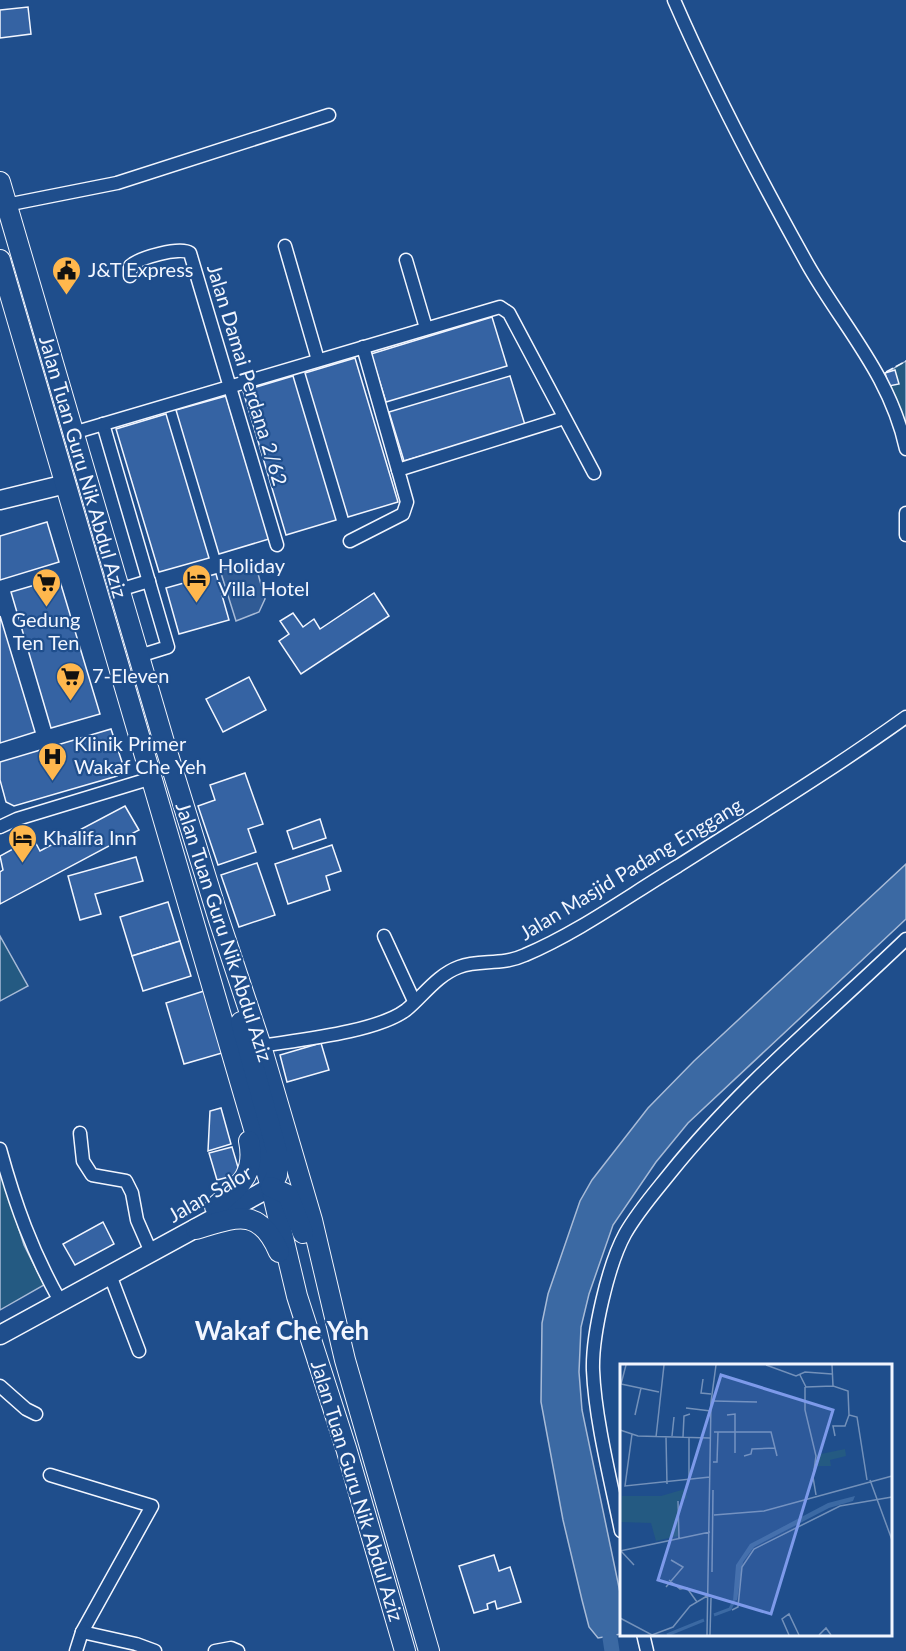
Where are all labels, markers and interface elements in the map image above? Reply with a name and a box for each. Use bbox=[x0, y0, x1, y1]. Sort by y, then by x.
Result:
public building icon: J&T Express bbox=[51, 254, 83, 296]
place label: J&T Express bbox=[88, 257, 194, 281]
street label: Jalan Damai Perdana 2/62 bbox=[203, 261, 293, 488]
street label: Jalan Tuan Guru Nik Abdul Aziz bbox=[35, 333, 133, 601]
place label: Holiday Villa Hotel bbox=[218, 553, 309, 600]
hotel icon: Holiday Villa Hotel bbox=[181, 562, 213, 604]
supermarket icon: Gedung Ten Ten bbox=[30, 566, 62, 608]
place label: Gedung Ten Ten bbox=[12, 607, 80, 654]
supermarket icon: 7-Eleven bbox=[55, 660, 87, 702]
place label: 7-Eleven bbox=[92, 663, 169, 687]
place label: Klinik Primer Wakaf Che Yeh bbox=[74, 731, 207, 778]
hospital icon: Klinik Primer Wakaf Che Yeh bbox=[37, 740, 69, 782]
street label: Jalan Masjid Padang Enggang bbox=[515, 792, 746, 944]
street label: Jalan Tuan Guru Nik Abdul Aziz bbox=[172, 799, 278, 1065]
hotel icon: Khalifa Inn bbox=[6, 822, 38, 864]
place label: Khalifa Inn bbox=[43, 825, 137, 849]
street label: Jalan Salor bbox=[163, 1159, 256, 1227]
district label: Wakaf Che Yeh bbox=[195, 1314, 369, 1346]
street label: Jalan Tuan Guru Nik Abdul Aziz bbox=[307, 1357, 409, 1624]
inset map bbox=[620, 1364, 891, 1636]

